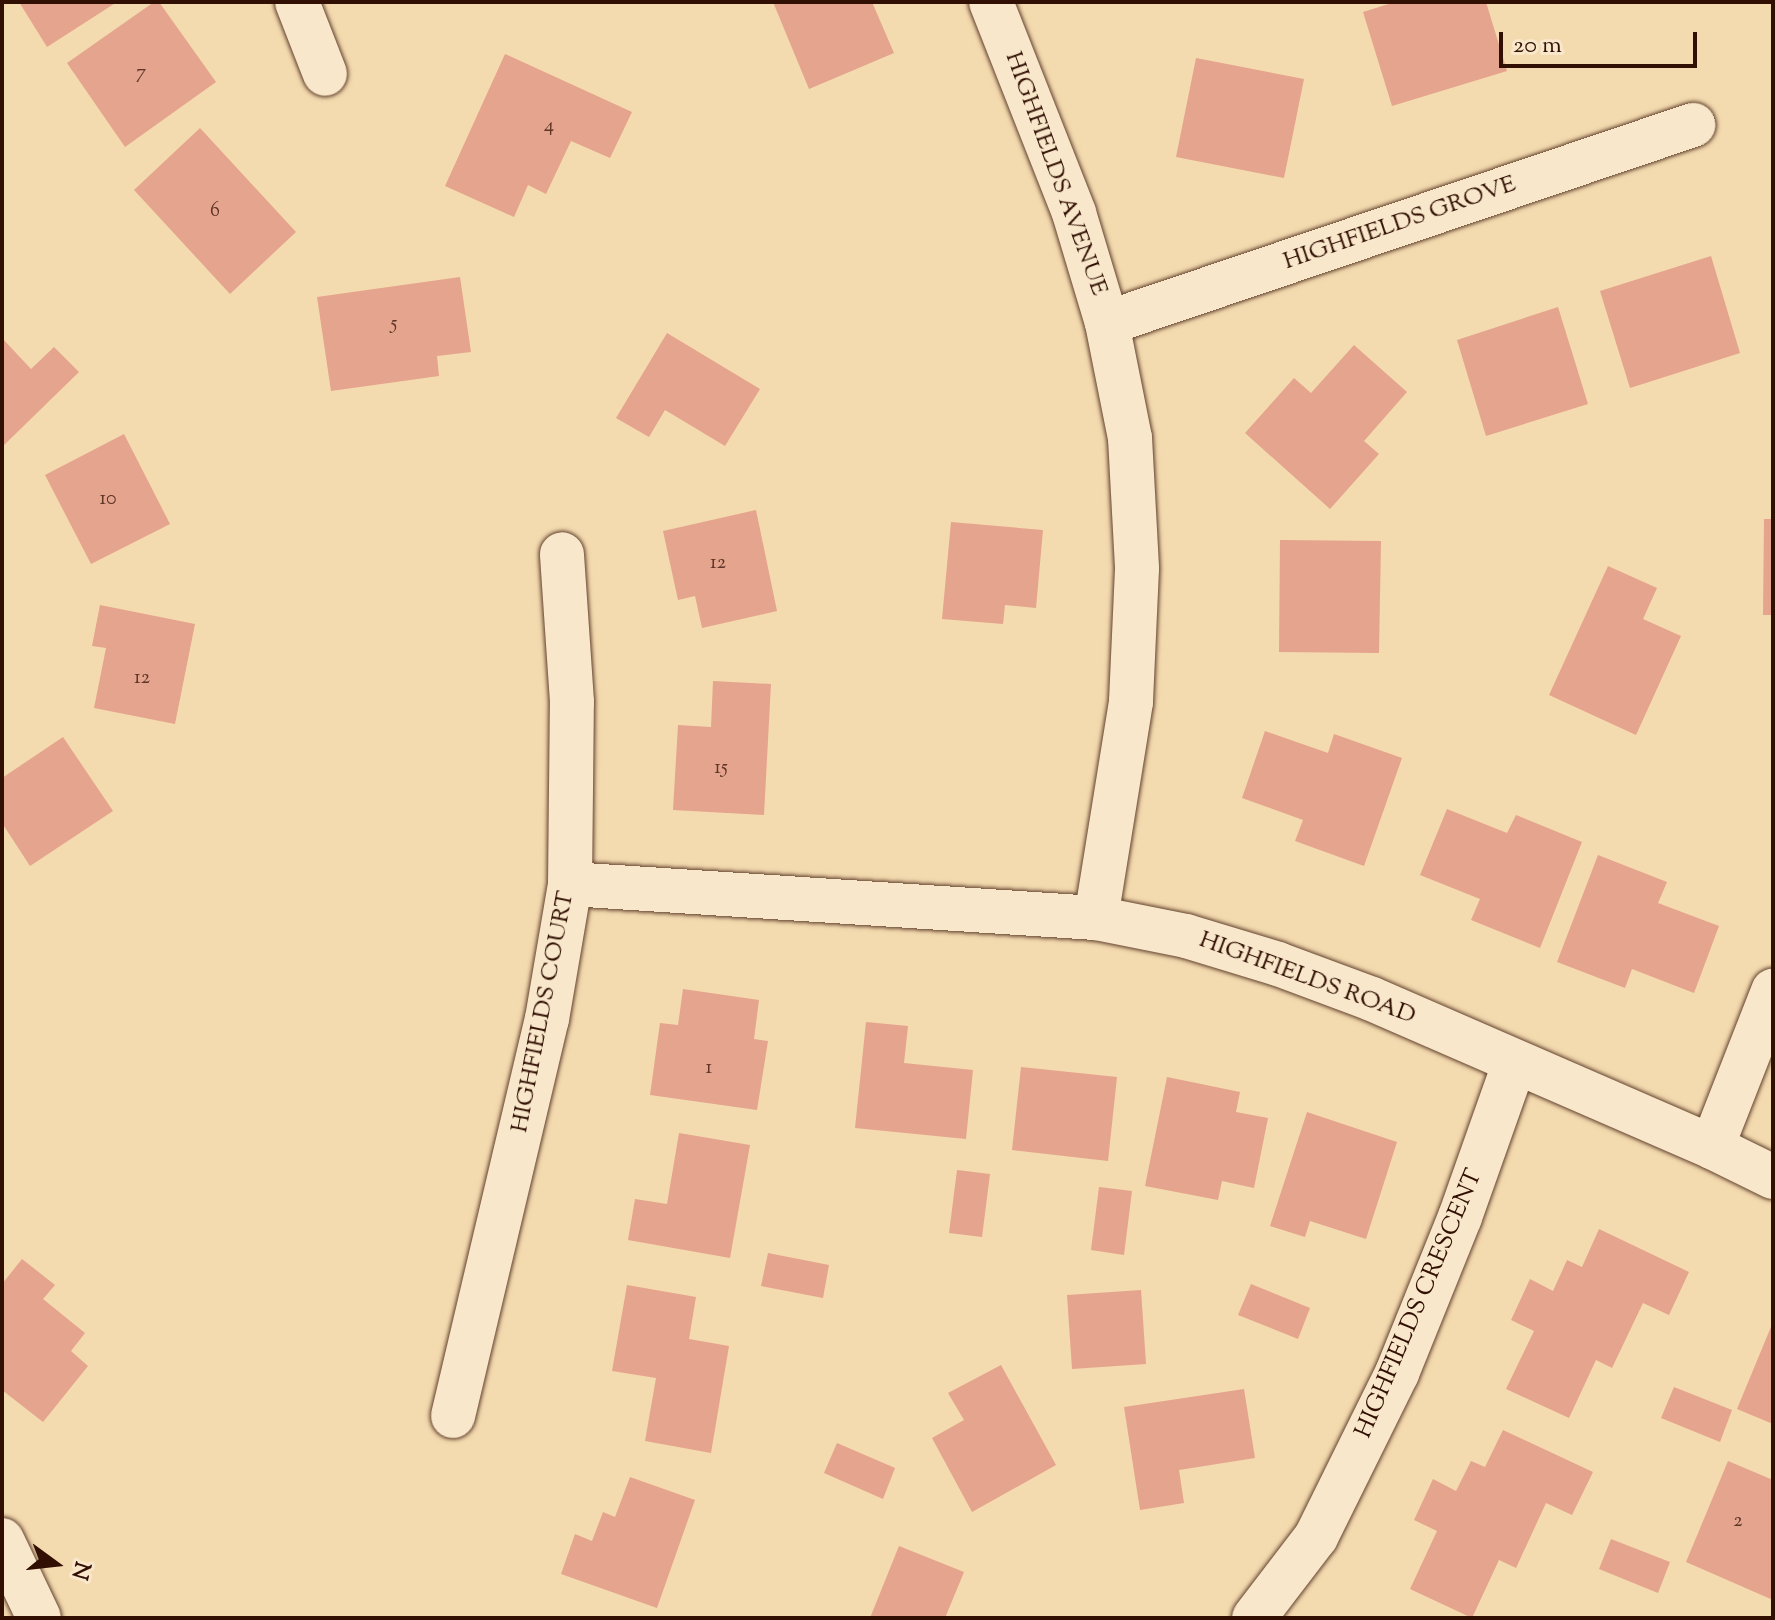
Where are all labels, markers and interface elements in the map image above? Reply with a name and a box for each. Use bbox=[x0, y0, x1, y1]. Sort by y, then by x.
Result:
scale bar bbox=[1503, 16, 1701, 66]
text: 20 m bbox=[1513, 29, 1562, 63]
street label: HIGHFIELDS AVENUE bbox=[997, 48, 1113, 300]
house number: 7 bbox=[136, 61, 146, 85]
house number: 4 bbox=[544, 114, 554, 138]
street label: HIGHFIELDS GROVE bbox=[1280, 171, 1520, 277]
house number: 6 bbox=[210, 199, 220, 223]
house number: 5 bbox=[391, 312, 397, 336]
house number: 10 bbox=[99, 487, 117, 511]
house number: 12 bbox=[710, 551, 726, 575]
house number: 12 bbox=[134, 666, 150, 690]
house number: 15 bbox=[714, 756, 728, 780]
street label: HIGHFIELDS COURT bbox=[506, 889, 582, 1135]
street label: HIGHFIELDS ROAD bbox=[1195, 926, 1419, 1032]
house number: 1 bbox=[706, 1056, 712, 1080]
street label: HIGHFIELDS CRESCENT bbox=[1350, 1165, 1490, 1443]
house number: 2 bbox=[1733, 1509, 1743, 1533]
north arrow bbox=[16, 1524, 96, 1604]
text: N bbox=[61, 1558, 97, 1583]

